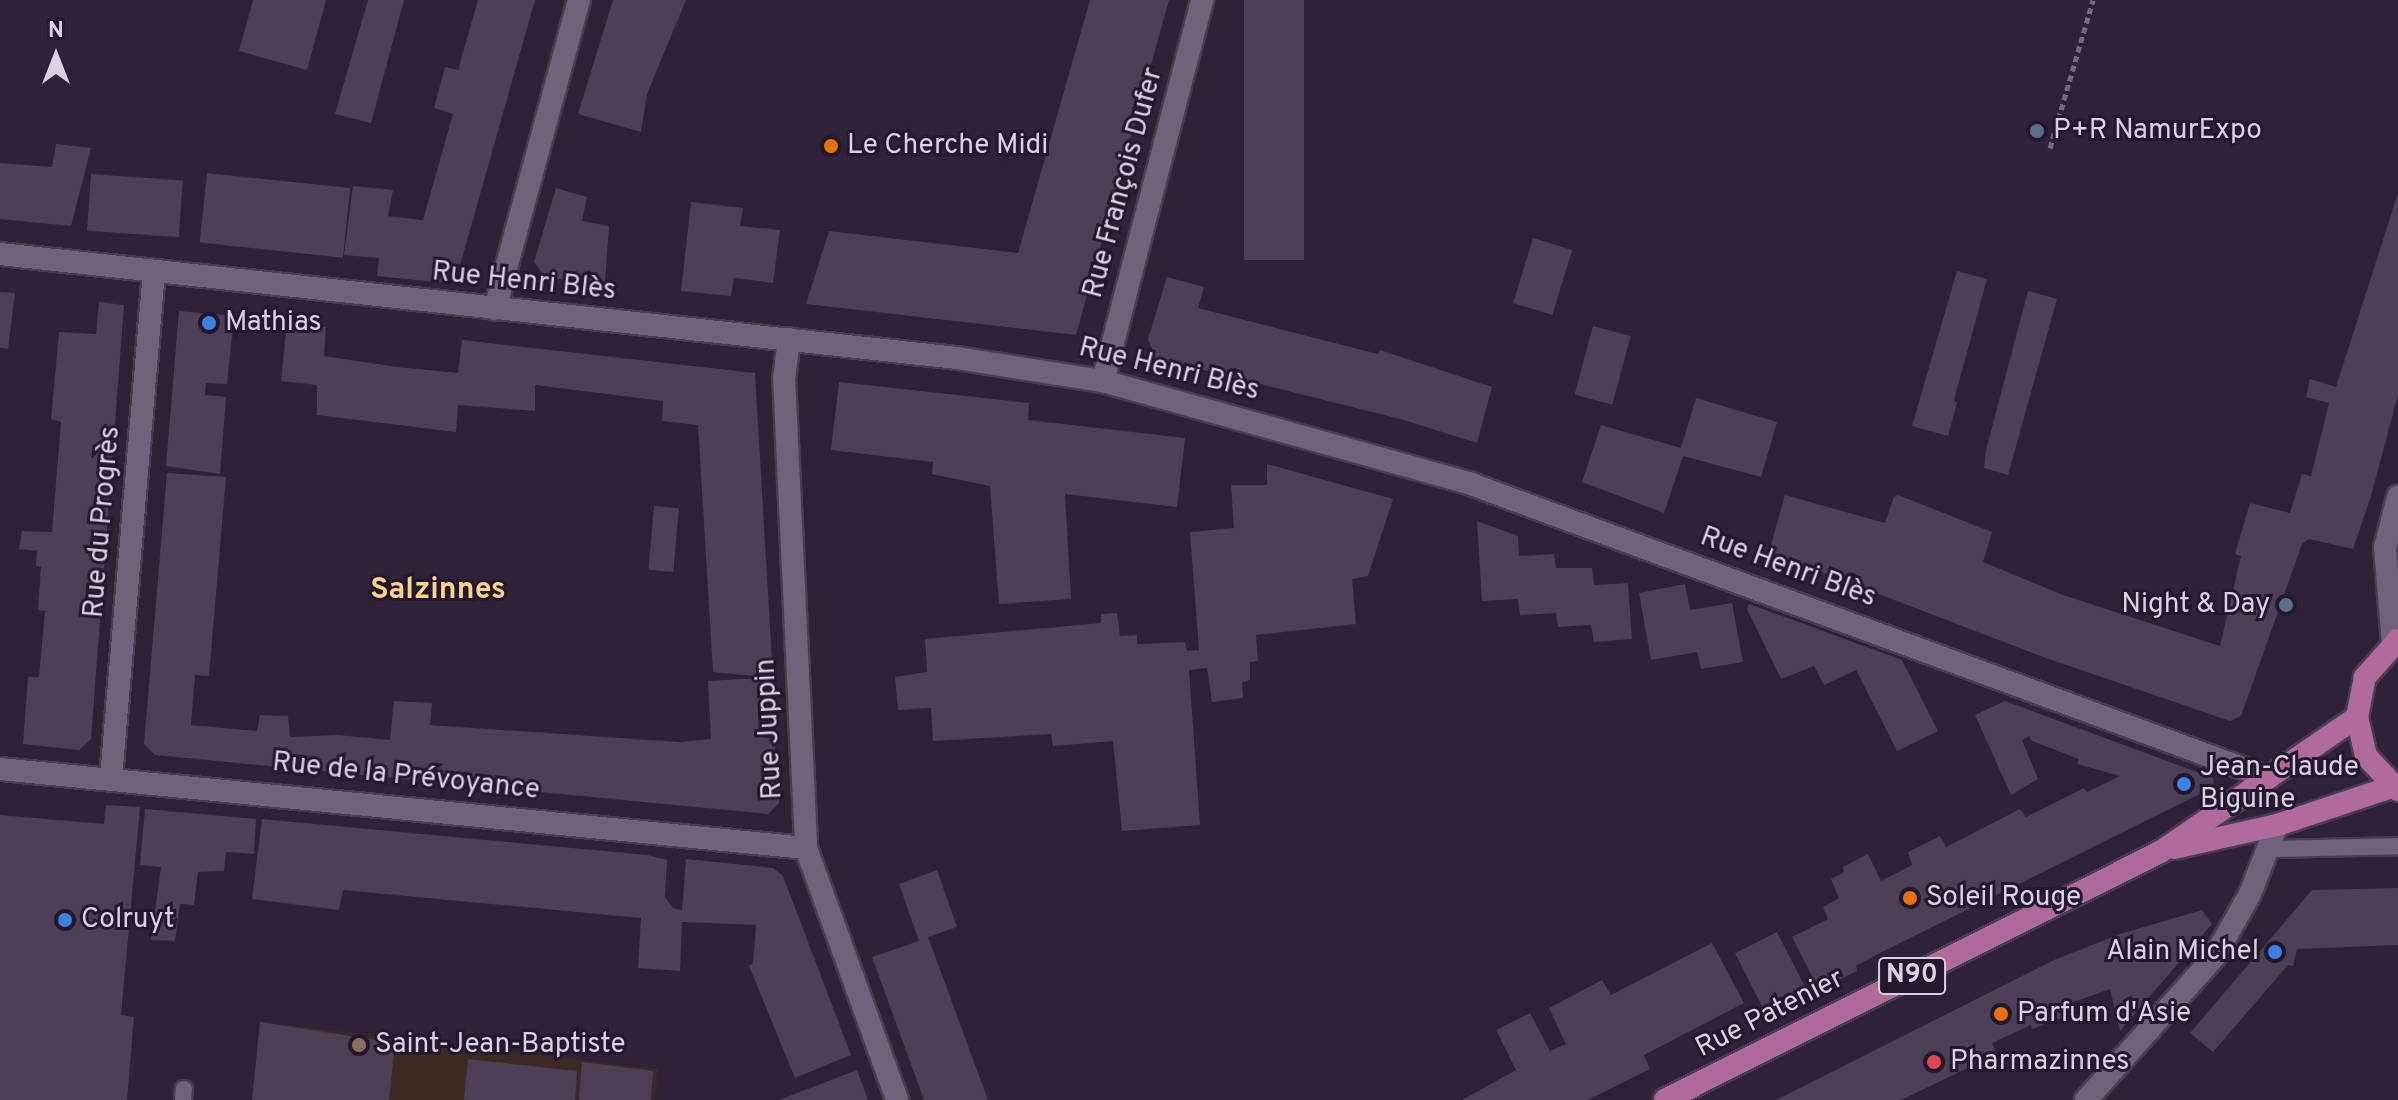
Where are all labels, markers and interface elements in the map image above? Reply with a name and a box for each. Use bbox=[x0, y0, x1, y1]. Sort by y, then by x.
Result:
north arrow bbox=[16, 16, 96, 96]
text: N bbox=[48, 18, 64, 45]
street label: Rue François Dufer bbox=[1077, 64, 1171, 302]
place label: P+R NamurExpo bbox=[2053, 114, 2262, 148]
marker: P+R NamurExpo bbox=[2028, 122, 2046, 140]
place label: Le Cherche Midi bbox=[847, 129, 1048, 163]
marker: Le Cherche Midi bbox=[822, 137, 840, 155]
street label: Rue Henri Blès bbox=[430, 256, 618, 308]
place label: Mathias bbox=[225, 306, 322, 340]
marker: Mathias bbox=[200, 314, 218, 332]
street label: Rue Henri Blès bbox=[1075, 331, 1263, 409]
street label: Rue du Progrès bbox=[78, 425, 128, 619]
street label: Rue Henri Blès bbox=[1695, 521, 1881, 615]
district label: Salzinnes bbox=[370, 573, 506, 609]
place label: Night & Day bbox=[2121, 588, 2270, 622]
marker: Night & Day bbox=[2277, 596, 2295, 614]
street label: Rue Juppin bbox=[750, 658, 790, 800]
street label: Rue de la Prévoyance bbox=[271, 746, 541, 808]
place label: Jean-Claude Biguine bbox=[2200, 751, 2359, 817]
marker: Jean-Claude Biguine bbox=[2175, 775, 2193, 793]
place label: Soleil Rouge bbox=[1926, 881, 2081, 915]
marker: Soleil Rouge bbox=[1901, 889, 1919, 907]
place label: Colruyt bbox=[81, 903, 175, 937]
marker: Colruyt bbox=[56, 911, 74, 929]
place label: Alain Michel bbox=[2106, 935, 2259, 969]
marker: Alain Michel bbox=[2266, 943, 2284, 961]
road number: N90 bbox=[1878, 954, 1946, 998]
street label: Rue Patenier bbox=[1690, 962, 1850, 1066]
place label: Parfum d'Asie bbox=[2017, 997, 2191, 1031]
marker: Parfum d'Asie bbox=[1992, 1005, 2010, 1023]
place label: Saint-Jean-Baptiste bbox=[375, 1028, 626, 1062]
marker: Saint-Jean-Baptiste bbox=[350, 1036, 368, 1054]
place label: Pharmazinnes bbox=[1950, 1045, 2129, 1079]
marker: Pharmazinnes bbox=[1925, 1053, 1943, 1071]

